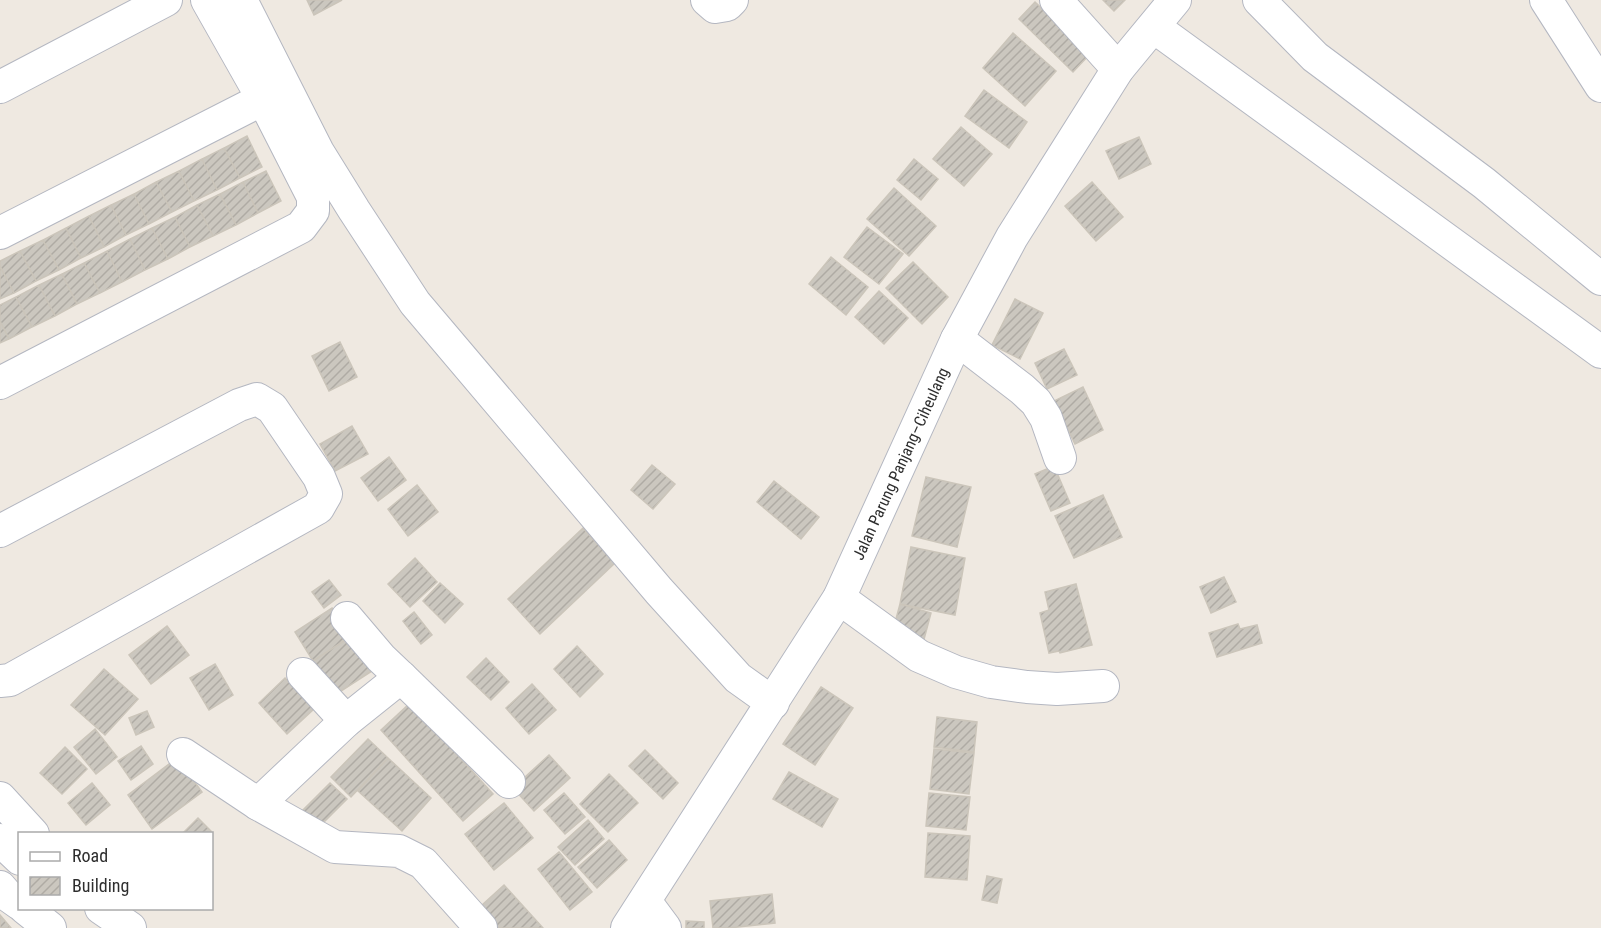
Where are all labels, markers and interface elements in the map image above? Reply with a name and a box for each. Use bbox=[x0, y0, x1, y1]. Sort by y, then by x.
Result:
street label: Jalan Parung Panjang–Ciheulang bbox=[849, 364, 953, 563]
legend bbox=[18, 832, 213, 910]
text: Road bbox=[72, 845, 108, 866]
text: Building bbox=[72, 875, 129, 896]

